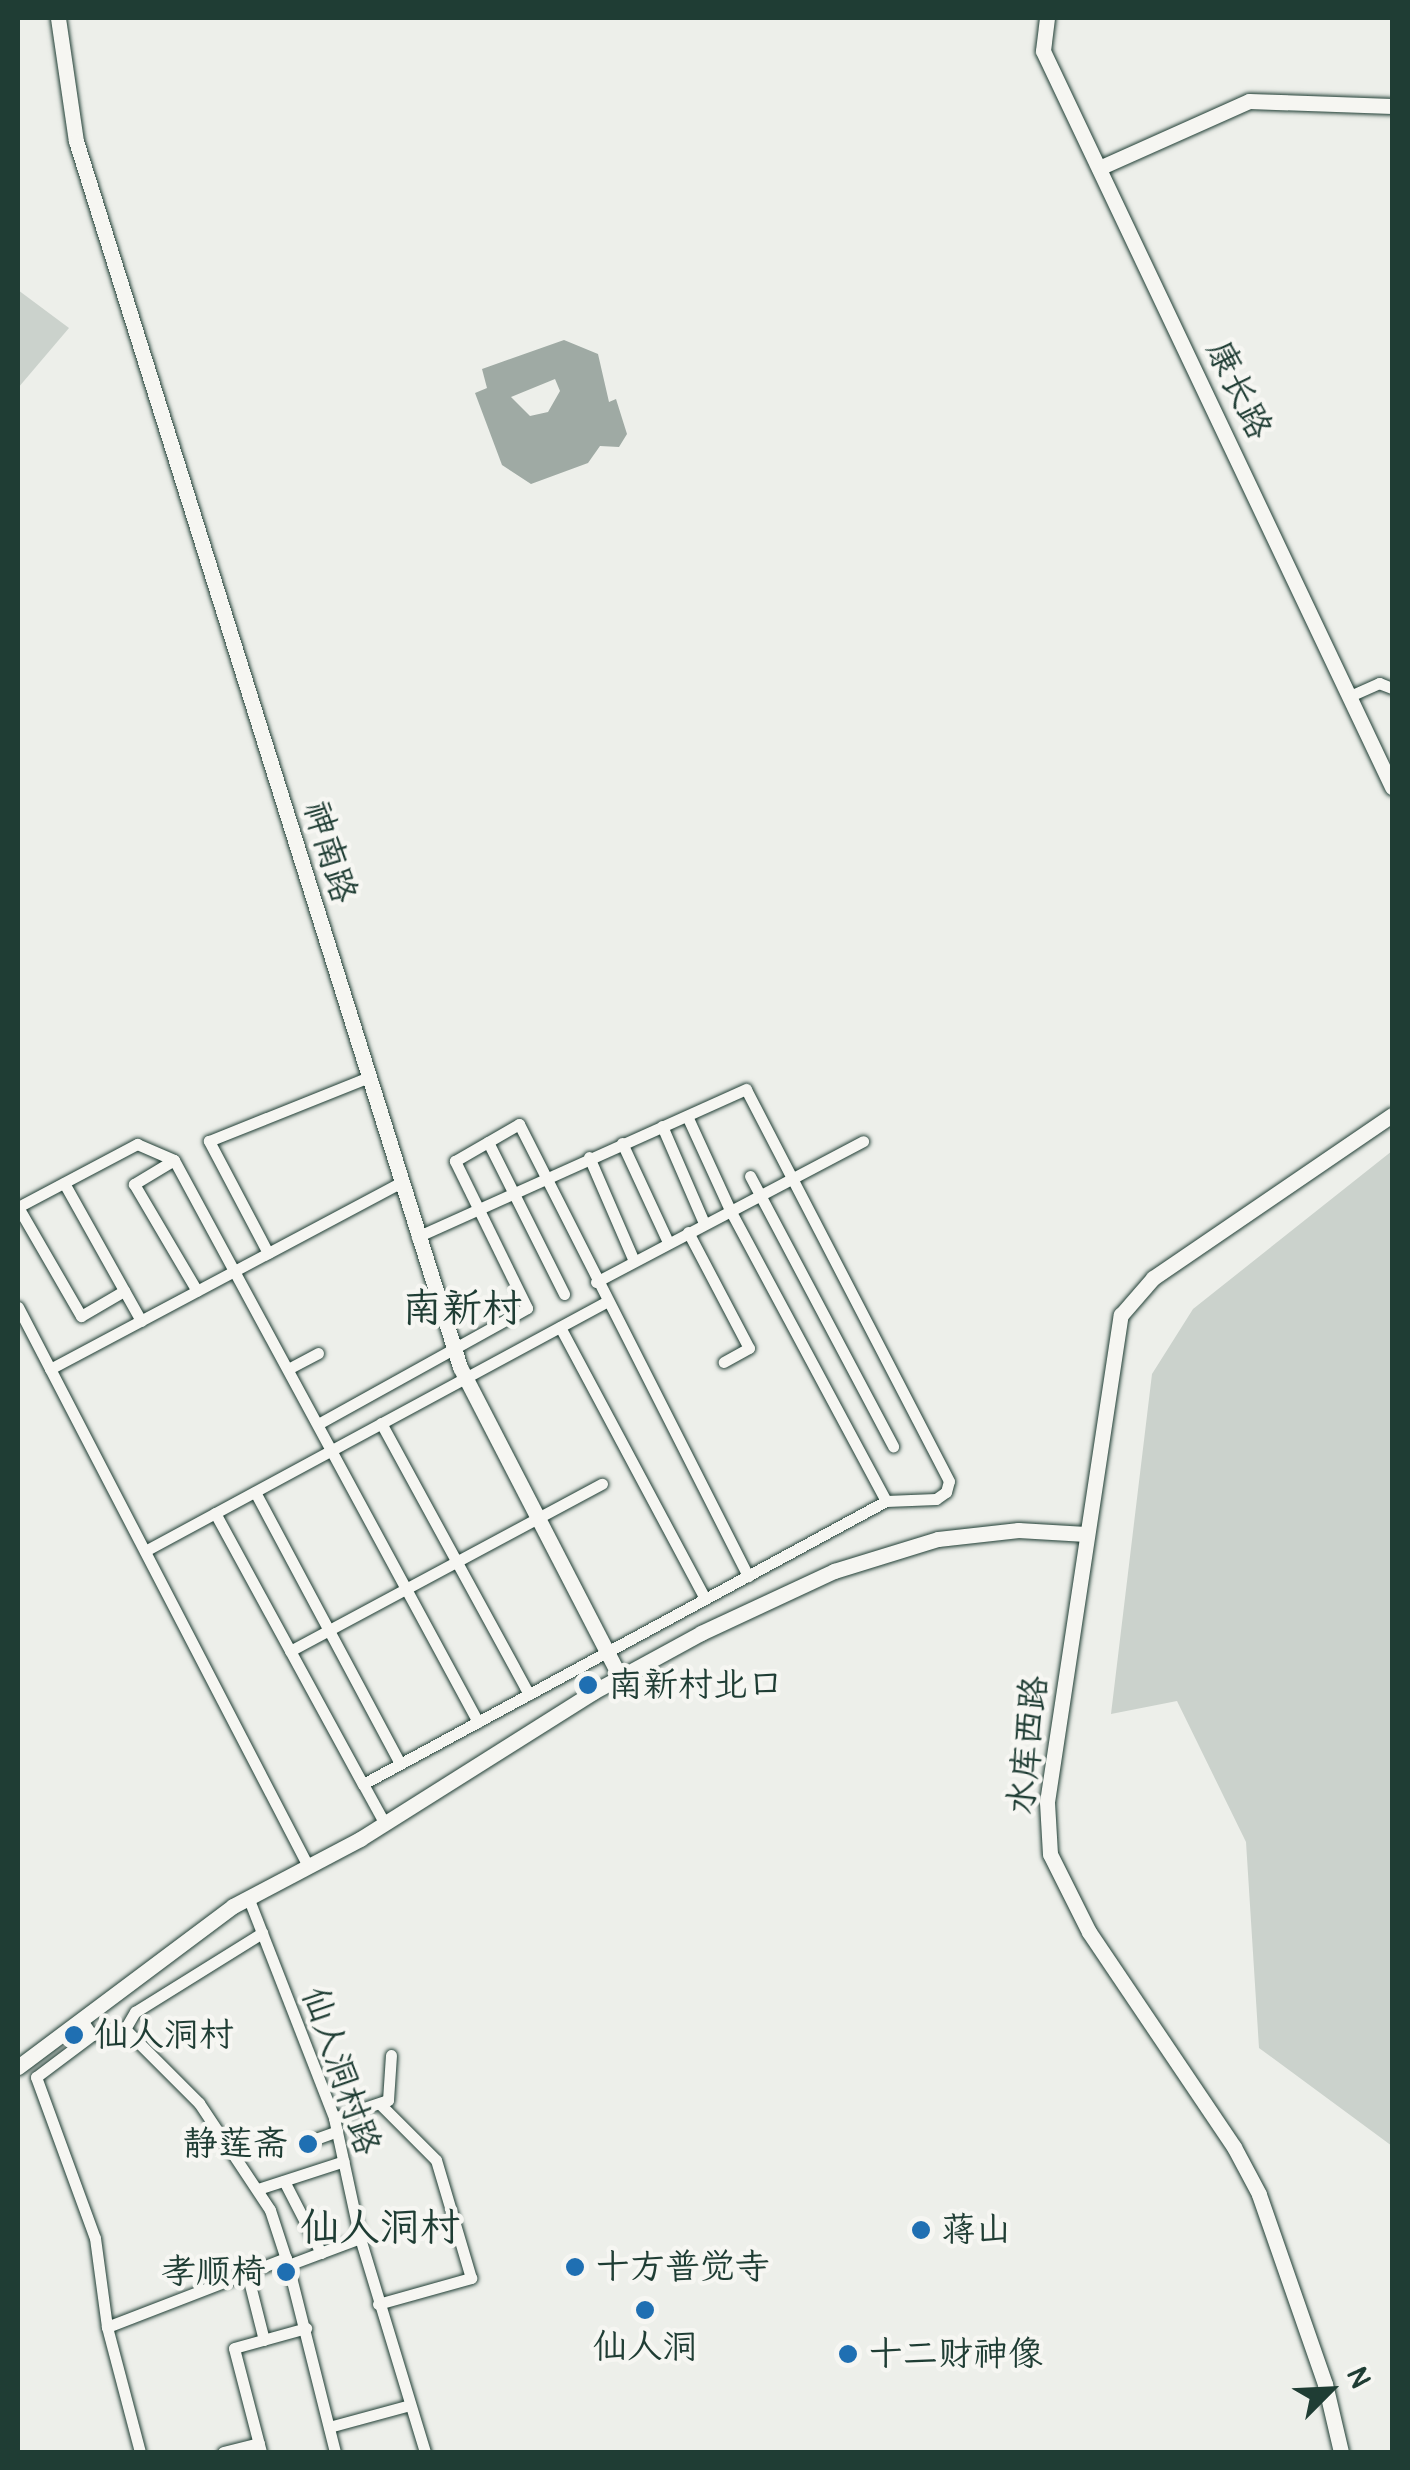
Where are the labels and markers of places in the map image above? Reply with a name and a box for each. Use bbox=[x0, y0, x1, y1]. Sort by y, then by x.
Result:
place label: 南新村北口 bbox=[608, 1664, 783, 1706]
marker: 南新村北口 bbox=[577, 1674, 599, 1696]
place label: 仙人洞村 bbox=[94, 2014, 234, 2056]
marker: 仙人洞村 bbox=[63, 2024, 85, 2046]
place label: 静莲斋 bbox=[183, 2123, 288, 2165]
marker: 静莲斋 bbox=[297, 2133, 319, 2155]
place label: 蒋山 bbox=[941, 2209, 1011, 2251]
marker: 蒋山 bbox=[910, 2219, 932, 2241]
place label: 十方普觉寺 bbox=[595, 2246, 770, 2288]
place label: 孝顺椅 bbox=[161, 2251, 266, 2293]
marker: 十方普觉寺 bbox=[564, 2256, 586, 2278]
marker: 孝顺椅 bbox=[275, 2261, 297, 2283]
marker: 仙人洞 bbox=[634, 2299, 656, 2321]
place label: 仙人洞 bbox=[593, 2326, 697, 2368]
place label: 十二财神像 bbox=[868, 2333, 1043, 2375]
marker: 十二财神像 bbox=[837, 2343, 859, 2365]

